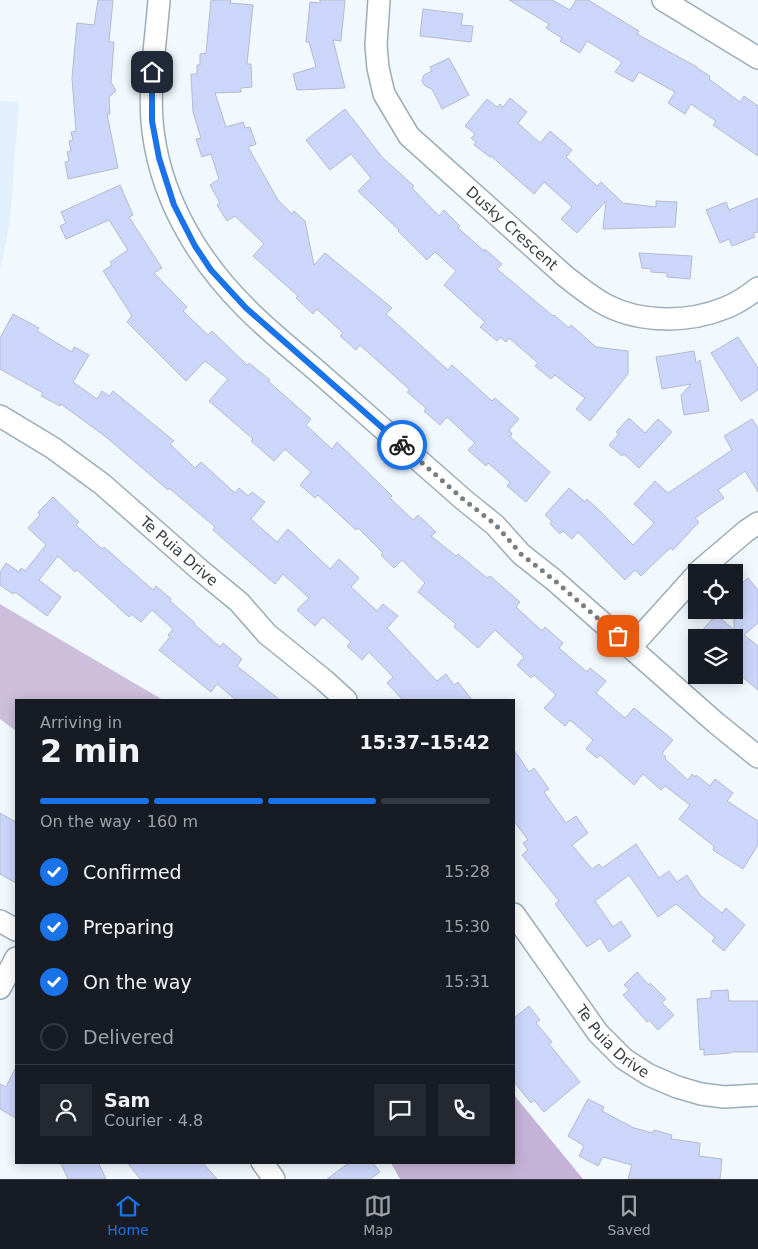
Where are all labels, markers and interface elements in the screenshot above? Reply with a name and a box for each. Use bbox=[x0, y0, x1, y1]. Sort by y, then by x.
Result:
pin bbox=[131, 51, 173, 93]
icon: home bbox=[138, 58, 166, 86]
street label: Dusky Crescent bbox=[462, 183, 562, 274]
courier bbox=[377, 420, 427, 470]
icon: bike bbox=[388, 431, 416, 459]
street label: Te Puia Drive bbox=[136, 512, 222, 590]
map controls bbox=[688, 564, 743, 684]
button: locate bbox=[688, 564, 743, 619]
pin bbox=[597, 615, 639, 657]
icon: bag bbox=[604, 622, 632, 650]
button: layers bbox=[688, 629, 743, 684]
text: Arriving in bbox=[40, 713, 122, 732]
text: 15:37–15:42 bbox=[360, 731, 490, 753]
text: 2 min bbox=[40, 732, 141, 770]
text: On the way · 160 m bbox=[40, 812, 198, 831]
icon: check bbox=[40, 858, 68, 886]
text: Confirmed bbox=[83, 861, 182, 883]
text: 15:28 bbox=[444, 862, 490, 881]
icon: check bbox=[40, 913, 68, 941]
text: Preparing bbox=[83, 916, 174, 938]
text: 15:30 bbox=[444, 917, 490, 936]
icon: check bbox=[40, 968, 68, 996]
text: On the way bbox=[83, 971, 192, 993]
text: 15:31 bbox=[444, 972, 490, 991]
street label: Te Puia Drive bbox=[571, 1001, 653, 1082]
text: Delivered bbox=[83, 1026, 174, 1048]
button: person bbox=[40, 1084, 92, 1136]
button: chat bbox=[374, 1084, 426, 1136]
button: phone bbox=[438, 1084, 490, 1136]
text: Sam bbox=[104, 1089, 150, 1111]
text: Courier · 4.8 bbox=[104, 1111, 203, 1130]
tab: Home bbox=[107, 1192, 149, 1238]
tab: Map bbox=[363, 1192, 393, 1238]
tab: Saved bbox=[607, 1192, 651, 1238]

